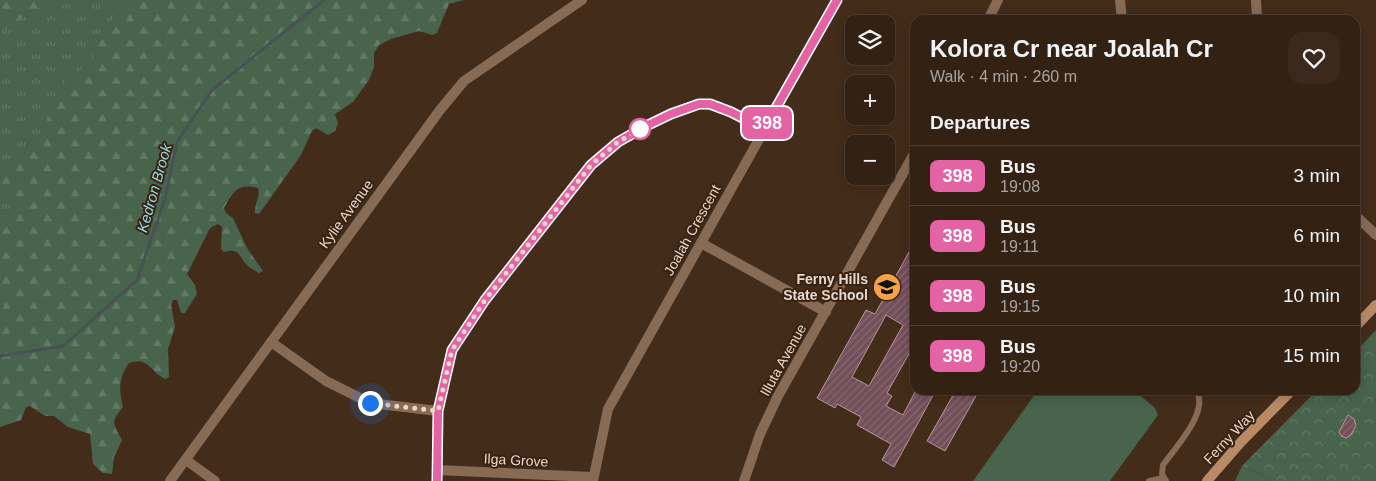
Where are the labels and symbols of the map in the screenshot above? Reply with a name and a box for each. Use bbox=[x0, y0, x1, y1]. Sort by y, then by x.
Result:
line badge: 398 bbox=[738, 107, 796, 139]
unlabelled marker bbox=[629, 118, 651, 140]
water label: Kedron Brook bbox=[133, 140, 175, 234]
street label: Kylie Avenue bbox=[316, 176, 376, 251]
street label: Joalah Crescent bbox=[660, 182, 724, 278]
place label: Ferny Hills State School bbox=[783, 271, 868, 303]
school or university icon: Ferny Hills State School bbox=[872, 272, 902, 302]
street label: Illuta Avenue bbox=[757, 321, 809, 399]
your location bbox=[358, 391, 383, 416]
street label: Ferny Way bbox=[1200, 407, 1258, 467]
street label: Ilga Grove bbox=[483, 450, 549, 470]

